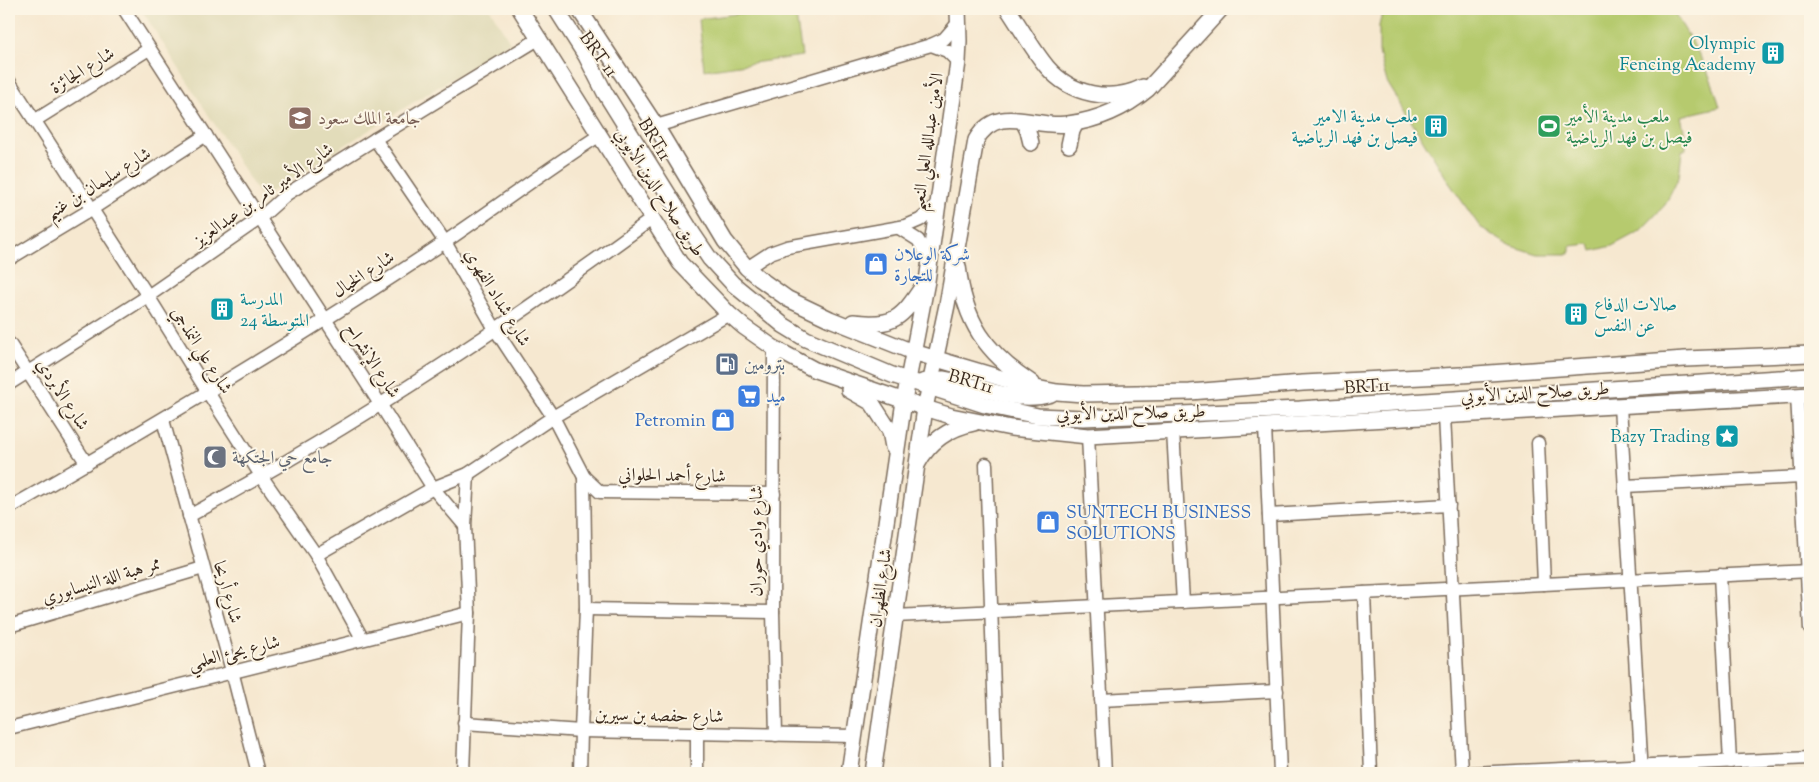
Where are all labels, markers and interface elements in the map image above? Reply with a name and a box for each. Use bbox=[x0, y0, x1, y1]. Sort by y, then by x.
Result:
street label: BRT 11 bbox=[572, 27, 623, 84]
place label: Olympic Fencing Academy bbox=[1620, 32, 1756, 79]
building icon: Olympic Fencing Academy bbox=[1760, 40, 1786, 66]
street label: شارع الجائزة bbox=[46, 42, 120, 102]
street label: الأمين عبدالله العلي النعيم bbox=[904, 71, 955, 214]
place label: ملعب مدينة الأمير فيصل بن فهد الرياضية bbox=[1564, 103, 1693, 152]
school or university icon: جامعة الملك سعود bbox=[287, 105, 313, 131]
place label: ملعب مدينة الامير فيصل بن فهد الرياضية bbox=[1291, 105, 1418, 152]
place label: جامعة الملك سعود bbox=[318, 107, 421, 133]
building icon: ملعب مدينة الامير فيصل بن فهد الرياضية bbox=[1423, 113, 1449, 139]
sports icon: ملعب مدينة الأمير فيصل بن فهد الرياضية bbox=[1536, 113, 1562, 139]
street label: BRT11 bbox=[630, 114, 677, 166]
street label: طريق صلاح الدين الأيوبي bbox=[606, 122, 711, 263]
street label: شارع الأمير ثامر بن عبدالعزيز bbox=[186, 136, 340, 255]
street label: شارع سليمان بن غنيم bbox=[41, 142, 158, 230]
place label: شركة الوعلان للتجارة bbox=[894, 243, 970, 290]
street label: شارع شداد الفهري bbox=[457, 244, 536, 352]
street label: شارع الخيال bbox=[328, 246, 400, 306]
shop icon: شركة الوعلان للتجارة bbox=[863, 251, 889, 277]
place label: المدرسة المتوسطة 24 bbox=[240, 288, 309, 335]
place label: صالات الدفاع عن النفس bbox=[1594, 293, 1677, 340]
building icon: المدرسة المتوسطة 24 bbox=[209, 296, 235, 322]
building icon: صالات الدفاع عن النفس bbox=[1563, 301, 1589, 327]
street label: شارع علي النمذجي bbox=[161, 302, 238, 401]
street label: شارع الإنشراح bbox=[336, 318, 406, 405]
fuel station icon: بترومين bbox=[714, 351, 740, 377]
street label: شارع الأبردي bbox=[28, 353, 96, 436]
place label: بترومين bbox=[744, 353, 785, 379]
street label: BRT11 bbox=[945, 364, 996, 402]
street label: BRT11 bbox=[1343, 373, 1391, 403]
street label: طريق صلاح الدين الأيوبي bbox=[1460, 375, 1610, 412]
supermarket icon: ميد bbox=[736, 383, 762, 409]
place label: ميد bbox=[766, 385, 786, 411]
street label: طريق صلاح الدين الأيوبي bbox=[1056, 398, 1206, 429]
shop icon: Petromin bbox=[710, 407, 736, 433]
place label: Petromin bbox=[635, 409, 706, 435]
place icon: Bazy Trading bbox=[1714, 423, 1740, 449]
place label: Bazy Trading bbox=[1610, 425, 1710, 451]
mosque icon: جامع حي الجتكهة bbox=[202, 444, 228, 470]
place label: جامع حي الجتكهة bbox=[232, 446, 333, 473]
street label: شارع أحمد الحلواني bbox=[618, 461, 726, 491]
street label: شارع وادي حوران bbox=[745, 485, 771, 597]
place label: SUNTECH BUSINESS SOLUTIONS bbox=[1066, 501, 1251, 548]
shop icon: SUNTECH BUSINESS SOLUTIONS bbox=[1035, 509, 1061, 535]
street label: شارع الظهران bbox=[864, 547, 900, 629]
street label: ممر هبة اللة النيسابوري bbox=[39, 551, 164, 612]
street label: شارع أريحا bbox=[205, 558, 249, 627]
street label: شارع يحئ العلمي bbox=[186, 630, 284, 680]
street label: شارع حفصه بن سيرين bbox=[594, 703, 724, 731]

